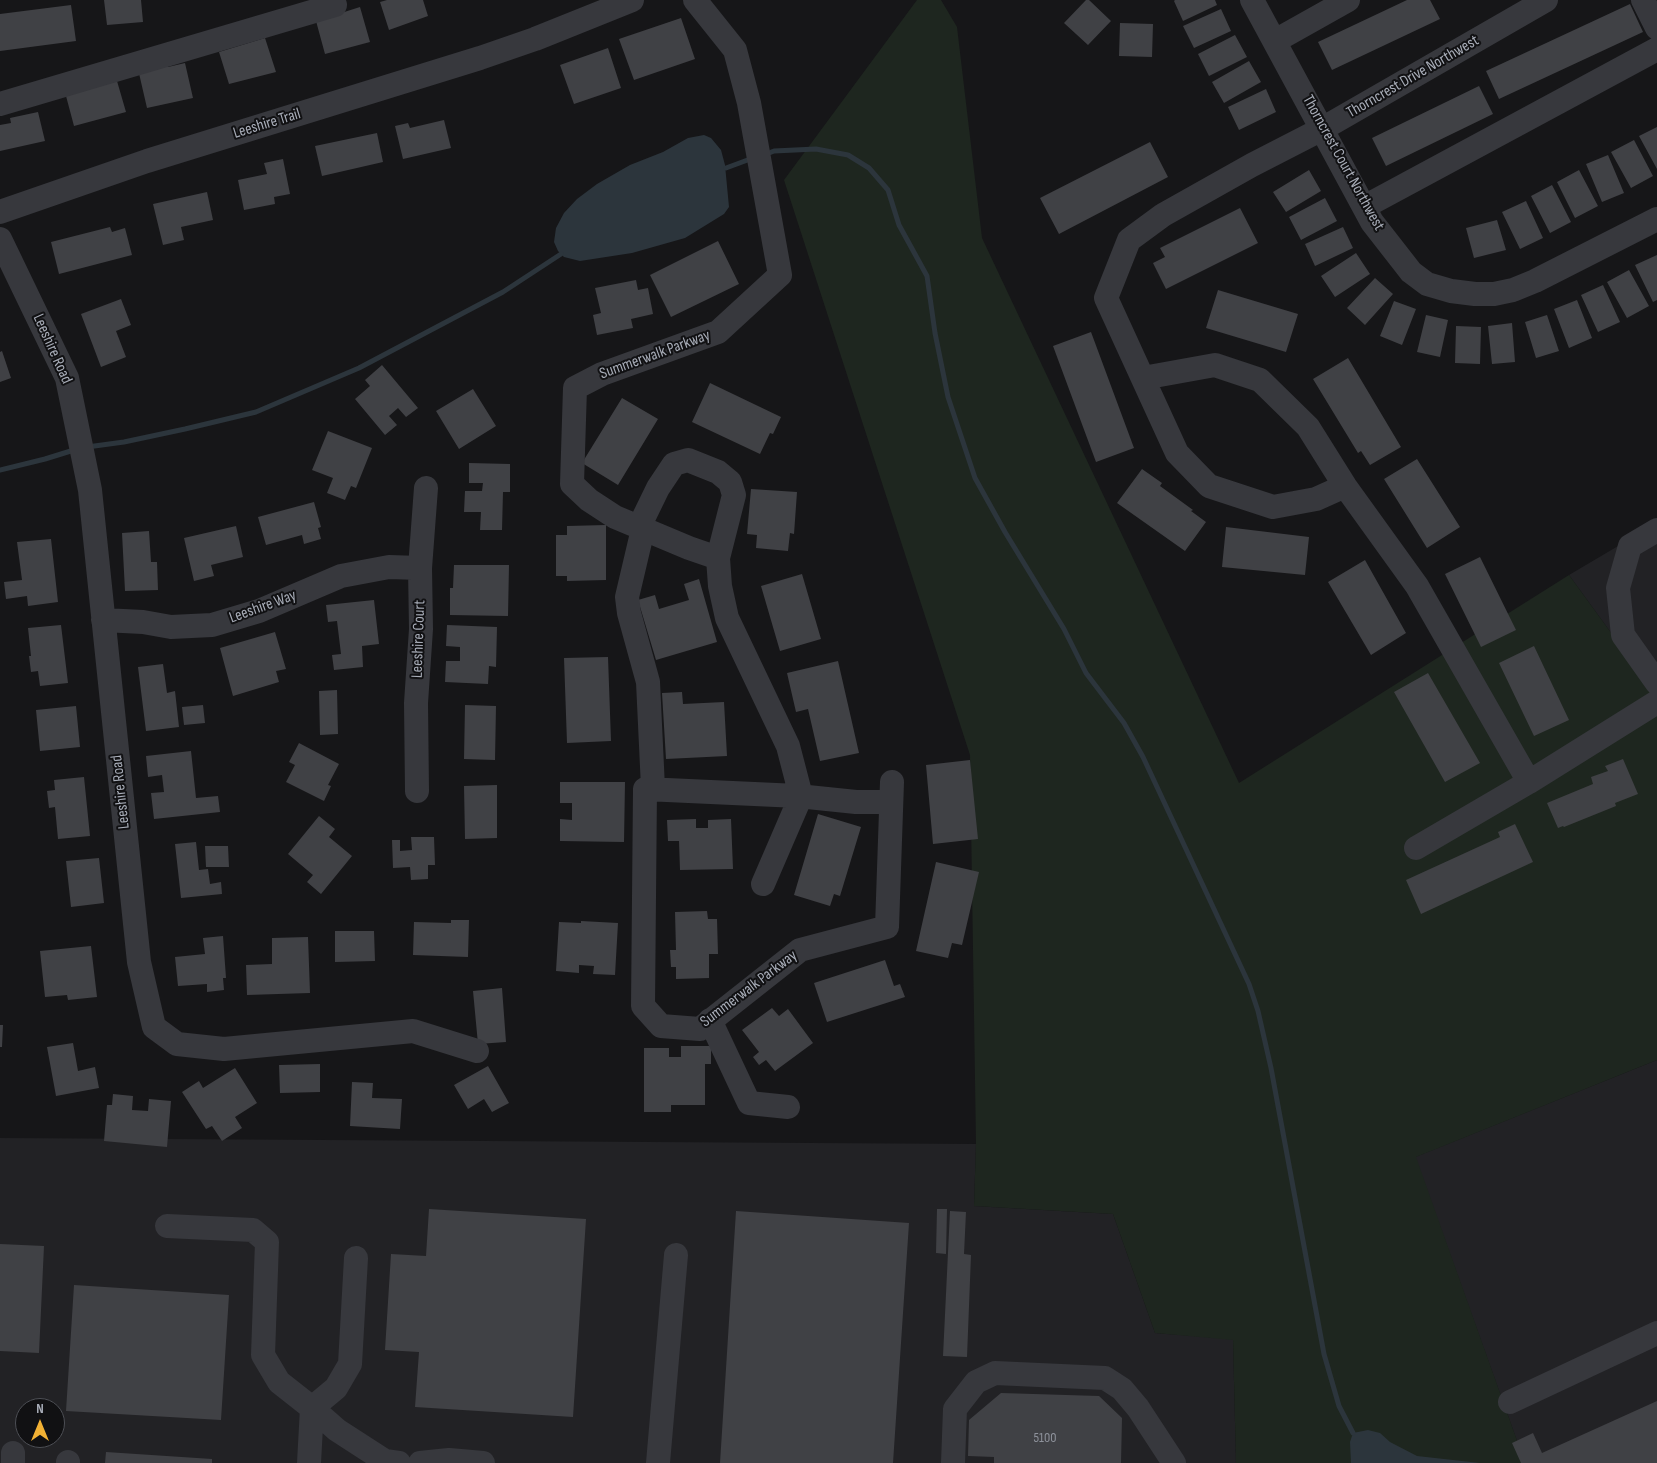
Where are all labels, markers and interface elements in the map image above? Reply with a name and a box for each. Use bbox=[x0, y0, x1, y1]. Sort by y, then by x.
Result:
street label: Thorncrest Drive Northwest bbox=[1344, 31, 1482, 123]
street label: Thorncrest Court Northwest bbox=[1298, 92, 1388, 234]
street label: Leeshire Trail bbox=[231, 105, 303, 143]
street label: Leeshire Road bbox=[28, 311, 76, 387]
street label: Summerwalk Parkway bbox=[597, 326, 713, 384]
street label: Leeshire Way bbox=[227, 586, 299, 628]
street label: Leeshire Court bbox=[408, 600, 430, 678]
street label: Leeshire Road bbox=[108, 754, 134, 830]
street label: Summerwalk Parkway bbox=[697, 946, 801, 1032]
north arrow bbox=[15, 1398, 65, 1448]
text: N bbox=[36, 1400, 44, 1417]
house number: 5100 bbox=[1033, 1430, 1057, 1446]

